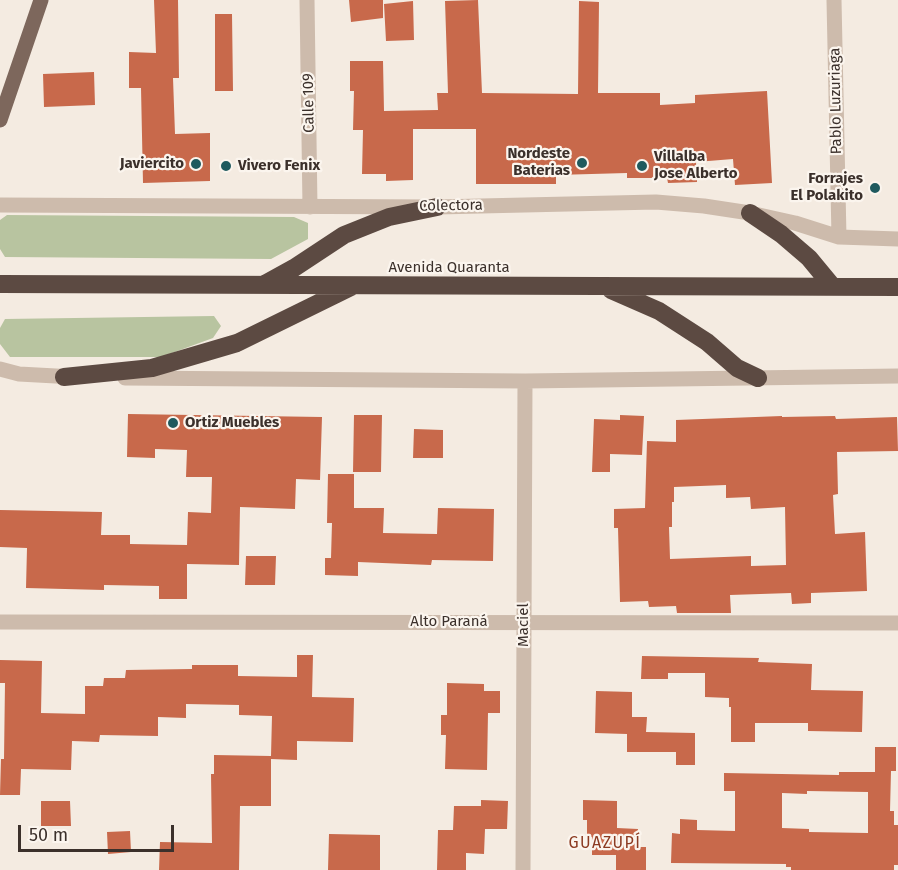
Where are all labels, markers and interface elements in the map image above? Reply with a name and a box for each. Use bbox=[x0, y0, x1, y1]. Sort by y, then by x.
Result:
street label: Pablo Luzuriaga bbox=[826, 47, 846, 155]
street label: Calle 109 bbox=[299, 73, 319, 133]
place label: Nordeste Baterias bbox=[507, 145, 570, 180]
place label: Villalba Jose Alberto bbox=[654, 148, 737, 183]
place label: Javiercito bbox=[120, 155, 184, 173]
marker: Nordeste Baterias bbox=[575, 156, 589, 170]
marker: Javiercito bbox=[189, 157, 203, 171]
place label: Vivero Fenix bbox=[238, 157, 320, 175]
marker: Vivero Fenix bbox=[219, 159, 233, 173]
marker: Villalba Jose Alberto bbox=[635, 159, 649, 173]
place label: Forrajes El Polakito bbox=[791, 170, 863, 205]
marker: Forrajes El Polakito bbox=[868, 181, 882, 195]
street label: Colectora bbox=[419, 196, 483, 216]
street label: Avenida Quaranta bbox=[388, 259, 510, 277]
place label: Ortiz Muebles bbox=[185, 414, 279, 432]
marker: Ortiz Muebles bbox=[166, 416, 180, 430]
street label: Maciel bbox=[515, 603, 533, 647]
street label: Alto Paraná bbox=[410, 613, 488, 631]
scale bar bbox=[21, 813, 177, 851]
text: 50 m bbox=[29, 824, 68, 846]
district label: GUAZUPÍ bbox=[569, 834, 641, 854]

